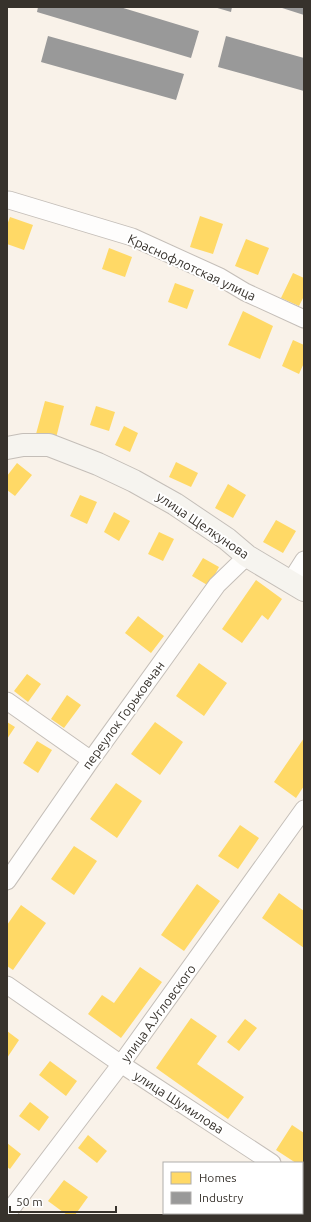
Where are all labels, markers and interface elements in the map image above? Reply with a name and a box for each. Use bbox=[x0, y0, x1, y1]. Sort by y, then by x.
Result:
street label: Краснофлотская улица bbox=[126, 231, 258, 303]
street label: улица Щелкунова bbox=[154, 489, 252, 561]
street label: переулок Горьковчан bbox=[79, 658, 167, 772]
street label: улица А.Угловского bbox=[118, 961, 198, 1065]
street label: улица Шумилова bbox=[132, 1068, 226, 1136]
legend bbox=[163, 1162, 303, 1214]
text: Homes bbox=[199, 1171, 237, 1184]
scale bar bbox=[10, 1188, 116, 1214]
text: Industry bbox=[199, 1191, 244, 1204]
text: 50 m bbox=[16, 1195, 43, 1208]

